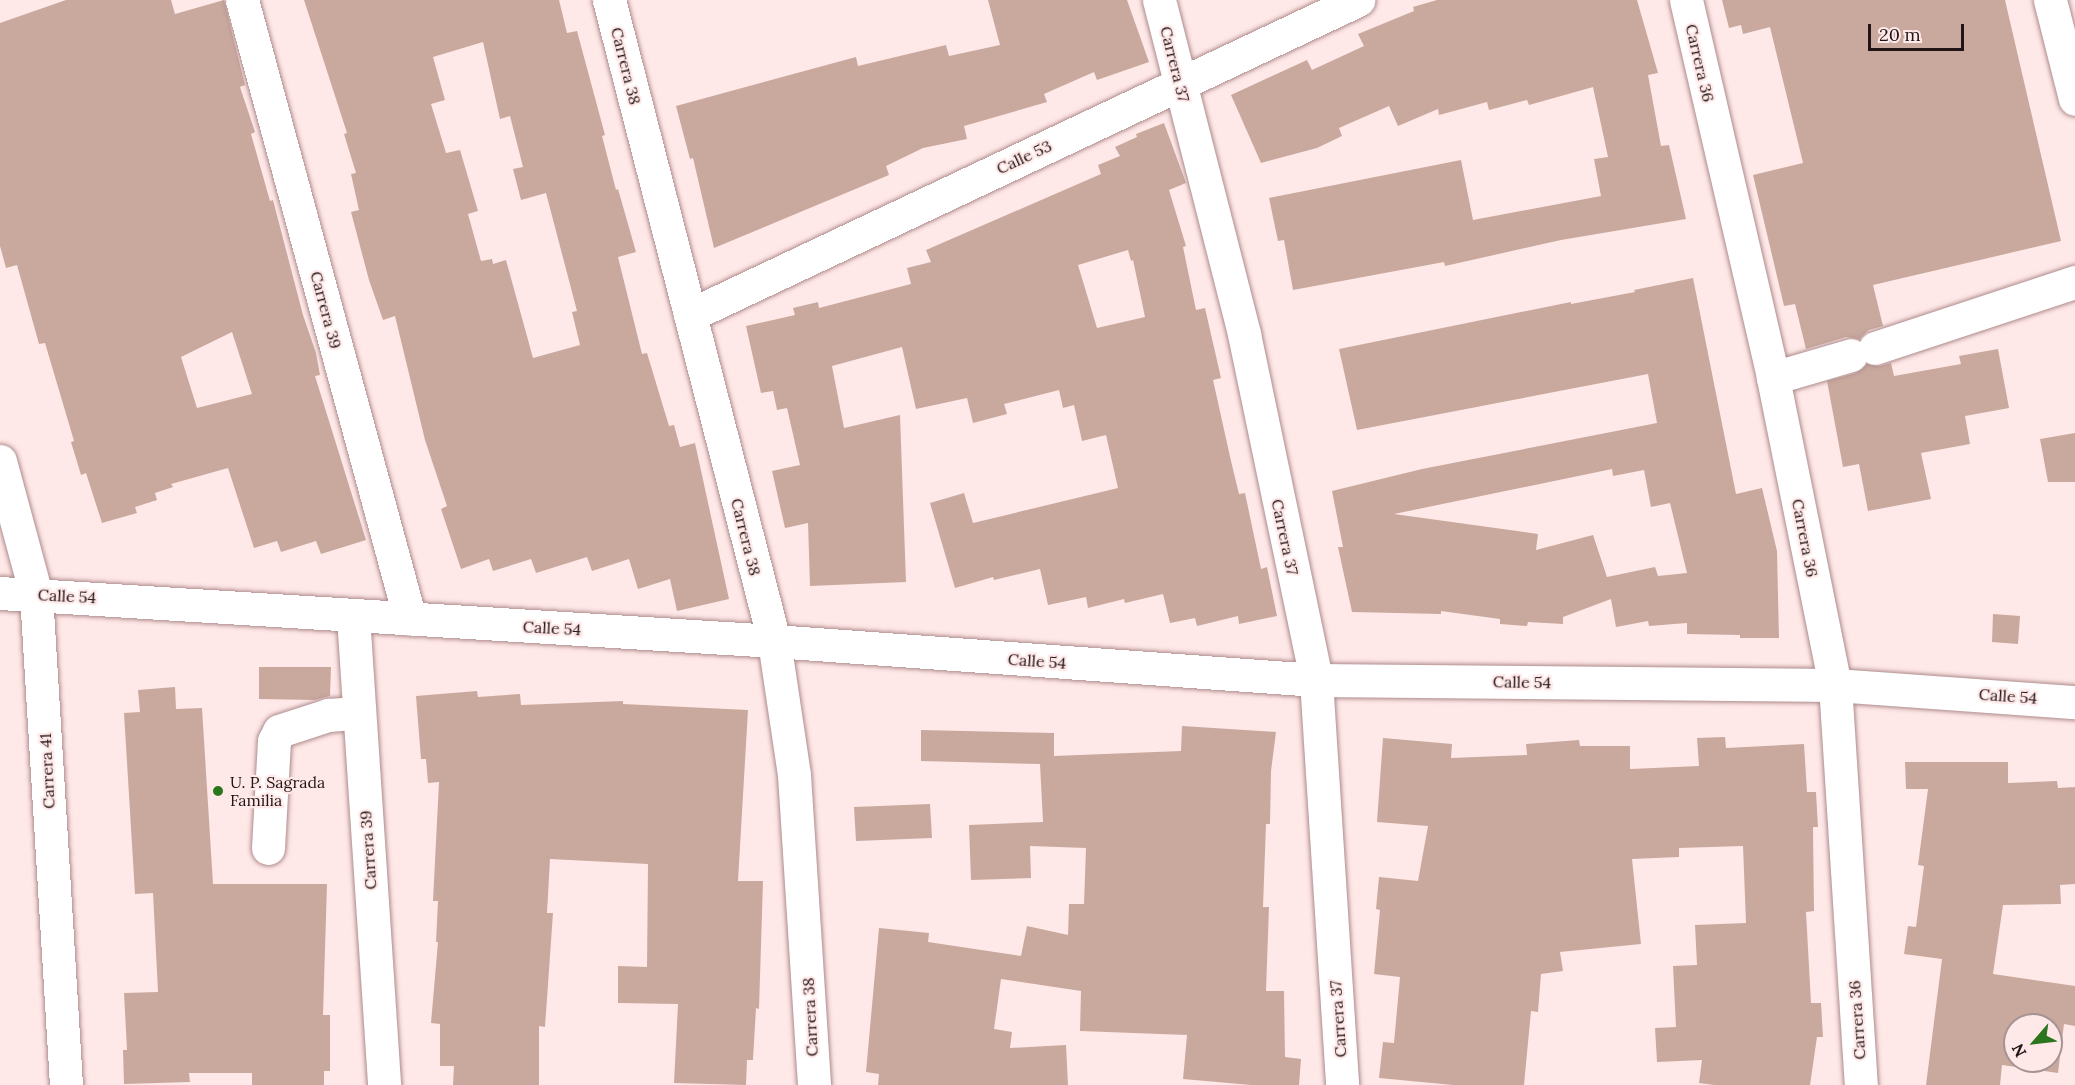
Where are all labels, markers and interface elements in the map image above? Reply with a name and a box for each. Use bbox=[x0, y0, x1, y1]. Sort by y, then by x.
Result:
scale bar bbox=[1871, 12, 1967, 50]
street label: Carrera 36 bbox=[1682, 22, 1718, 104]
text: 20 m bbox=[1879, 23, 1921, 46]
street label: Carrera 37 bbox=[1156, 24, 1194, 104]
street label: Carrera 38 bbox=[607, 25, 645, 107]
street label: Calle 53 bbox=[993, 136, 1055, 178]
street label: Carrera 39 bbox=[306, 269, 346, 351]
street label: Carrera 38 bbox=[727, 496, 765, 578]
street label: Carrera 37 bbox=[1268, 497, 1302, 577]
street label: Carrera 36 bbox=[1788, 497, 1822, 579]
street label: Calle 54 bbox=[37, 585, 97, 607]
street label: Calle 54 bbox=[522, 617, 582, 639]
street label: Calle 54 bbox=[1007, 649, 1067, 673]
street label: Calle 54 bbox=[1493, 672, 1551, 692]
street label: Calle 54 bbox=[1978, 684, 2038, 708]
street label: Carrera 41 bbox=[35, 733, 59, 809]
place label: U. P. Sagrada Familia bbox=[230, 772, 325, 810]
marker: U. P. Sagrada Familia bbox=[211, 784, 225, 798]
street label: Carrera 39 bbox=[356, 810, 380, 890]
street label: Carrera 38 bbox=[798, 977, 822, 1057]
street label: Carrera 37 bbox=[1326, 980, 1350, 1058]
street label: Carrera 36 bbox=[1845, 980, 1869, 1060]
north arrow bbox=[2003, 1013, 2063, 1073]
text: N bbox=[2007, 1040, 2031, 1061]

